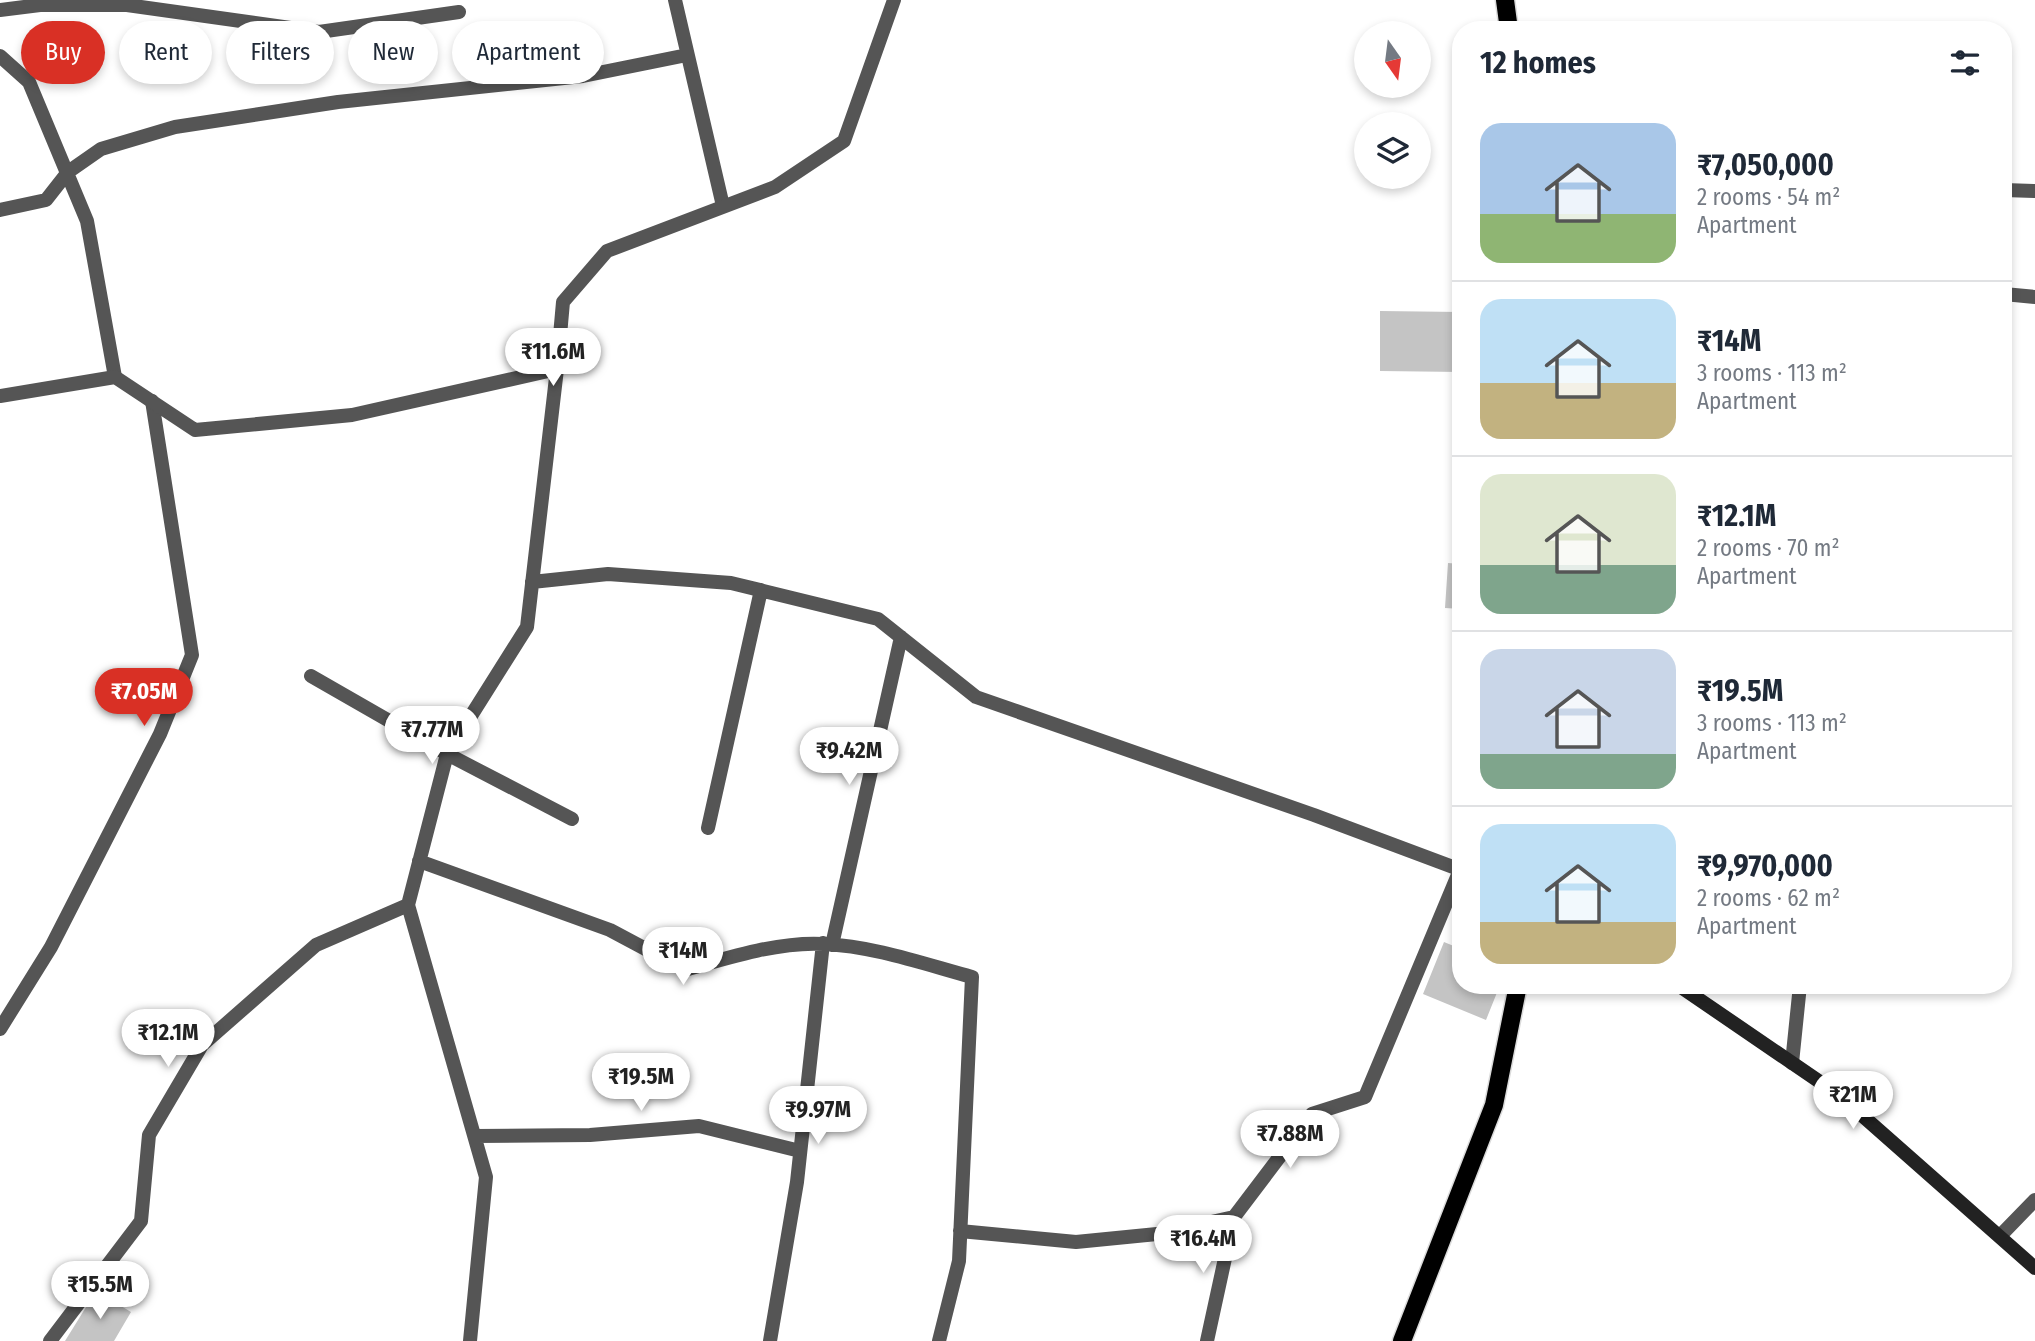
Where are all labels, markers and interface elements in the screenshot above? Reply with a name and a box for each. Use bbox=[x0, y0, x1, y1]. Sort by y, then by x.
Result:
chip: Buy bbox=[21, 21, 105, 84]
chip: Rent bbox=[119, 21, 212, 84]
chip: Filters bbox=[226, 21, 334, 84]
chip: New bbox=[348, 21, 438, 84]
chip: Apartment bbox=[452, 21, 604, 84]
north arrow bbox=[1354, 21, 1432, 98]
map controls bbox=[1354, 21, 1431, 189]
icon: filters bbox=[1946, 44, 1984, 82]
text: 12 homes bbox=[1480, 45, 1596, 81]
button: layers bbox=[1354, 112, 1431, 189]
text: ₹7,050,000 bbox=[1697, 147, 1834, 183]
icon: home bbox=[1536, 151, 1620, 235]
text: 2 rooms · 54 m² bbox=[1697, 183, 1840, 211]
text: Apartment bbox=[1697, 211, 1797, 239]
text: ₹14M bbox=[1697, 323, 1761, 359]
icon: home bbox=[1536, 327, 1620, 411]
pin: ₹11.6M bbox=[496, 328, 610, 388]
text: ₹11.6M bbox=[521, 337, 585, 365]
text: 3 rooms · 113 m² bbox=[1697, 359, 1847, 387]
text: Apartment bbox=[1697, 387, 1797, 415]
text: ₹12.1M bbox=[1697, 498, 1776, 534]
icon: home bbox=[1536, 502, 1620, 586]
text: 2 rooms · 70 m² bbox=[1697, 534, 1840, 562]
text: Apartment bbox=[1697, 562, 1797, 590]
pin: ₹7.05M bbox=[87, 668, 201, 728]
text: ₹19.5M bbox=[1697, 673, 1783, 709]
text: ₹7.05M bbox=[111, 677, 177, 705]
icon: home bbox=[1536, 677, 1620, 761]
pin: ₹7.77M bbox=[375, 706, 489, 766]
text: 3 rooms · 113 m² bbox=[1697, 709, 1847, 737]
text: ₹7.77M bbox=[401, 715, 463, 743]
pin: ₹9.42M bbox=[792, 728, 906, 787]
text: ₹9.42M bbox=[816, 736, 882, 764]
text: Apartment bbox=[1697, 737, 1797, 765]
text: ₹9,970,000 bbox=[1697, 848, 1833, 884]
icon: home bbox=[1536, 852, 1620, 936]
text: 2 rooms · 62 m² bbox=[1697, 884, 1840, 912]
text: Apartment bbox=[1697, 912, 1797, 940]
pin: ₹14M bbox=[642, 928, 724, 987]
text: ₹14M bbox=[658, 936, 708, 964]
pin: ₹12.1M bbox=[111, 1010, 225, 1069]
text: ₹12.1M bbox=[138, 1018, 198, 1046]
pin: ₹19.5M bbox=[584, 1054, 698, 1113]
text: ₹19.5M bbox=[608, 1062, 674, 1090]
pin: ₹21M bbox=[1812, 1072, 1894, 1131]
text: ₹21M bbox=[1829, 1080, 1877, 1108]
pin: ₹9.97M bbox=[761, 1086, 875, 1146]
text: ₹9.97M bbox=[785, 1095, 851, 1123]
pin: ₹7.88M bbox=[1233, 1110, 1347, 1170]
text: ₹7.88M bbox=[1256, 1119, 1324, 1147]
pin: ₹16.4M bbox=[1146, 1216, 1260, 1275]
text: ₹16.4M bbox=[1170, 1224, 1236, 1252]
pin: ₹15.5M bbox=[43, 1262, 157, 1321]
text: ₹15.5M bbox=[67, 1270, 133, 1298]

